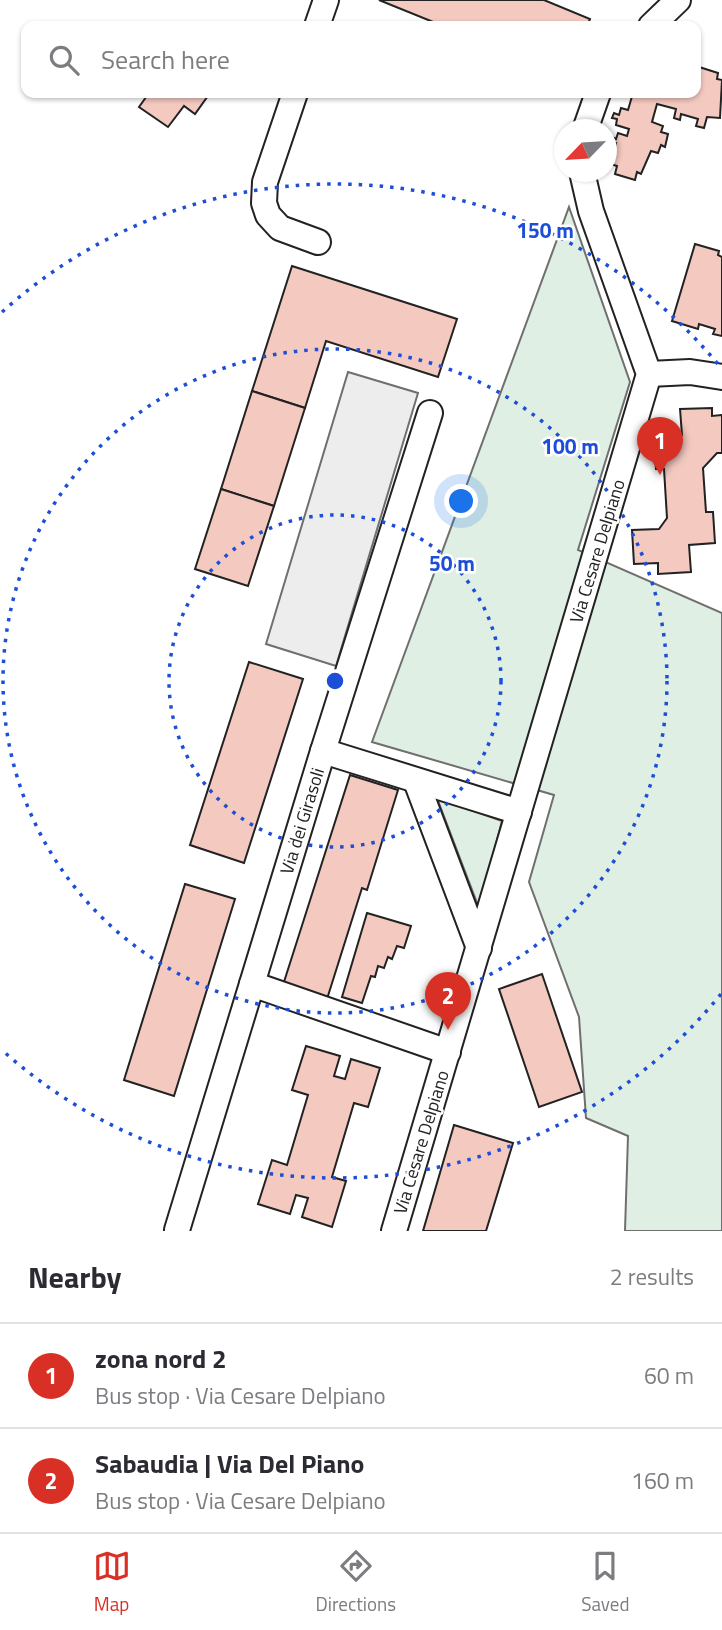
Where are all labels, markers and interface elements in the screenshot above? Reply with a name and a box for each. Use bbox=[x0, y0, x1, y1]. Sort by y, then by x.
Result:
search box bbox=[21, 21, 701, 98]
text: Search here bbox=[101, 40, 230, 79]
icon: search bbox=[45, 41, 83, 79]
north arrow bbox=[554, 119, 617, 182]
text: 150 m bbox=[516, 214, 574, 246]
pin: 1 bbox=[637, 417, 683, 475]
text: 100 m bbox=[541, 430, 599, 462]
street label: Via Cesare Delpiano bbox=[562, 476, 632, 626]
your location bbox=[444, 484, 478, 518]
text: 50 m bbox=[429, 547, 475, 579]
centre of rings bbox=[323, 669, 347, 693]
street label: Via dei Girasoli bbox=[273, 764, 331, 878]
pin: 2 bbox=[425, 972, 471, 1030]
street label: Via Cesare Delpiano bbox=[386, 1067, 456, 1217]
text: Nearby bbox=[28, 1254, 121, 1300]
text: 2 results bbox=[610, 1259, 694, 1294]
text: zona nord 2 bbox=[95, 1339, 226, 1378]
text: 1 bbox=[45, 1358, 57, 1393]
text: 60 m bbox=[644, 1358, 694, 1393]
text: Bus stop · Via Cesare Delpiano bbox=[95, 1378, 386, 1413]
text: Sabaudia | Via Del Piano bbox=[95, 1444, 364, 1483]
text: 2 bbox=[45, 1463, 57, 1498]
text: 160 m bbox=[631, 1463, 694, 1498]
text: Bus stop · Via Cesare Delpiano bbox=[95, 1483, 386, 1518]
tab: Map bbox=[93, 1547, 131, 1618]
tab: Directions bbox=[316, 1547, 396, 1618]
tab: Saved bbox=[581, 1547, 629, 1618]

